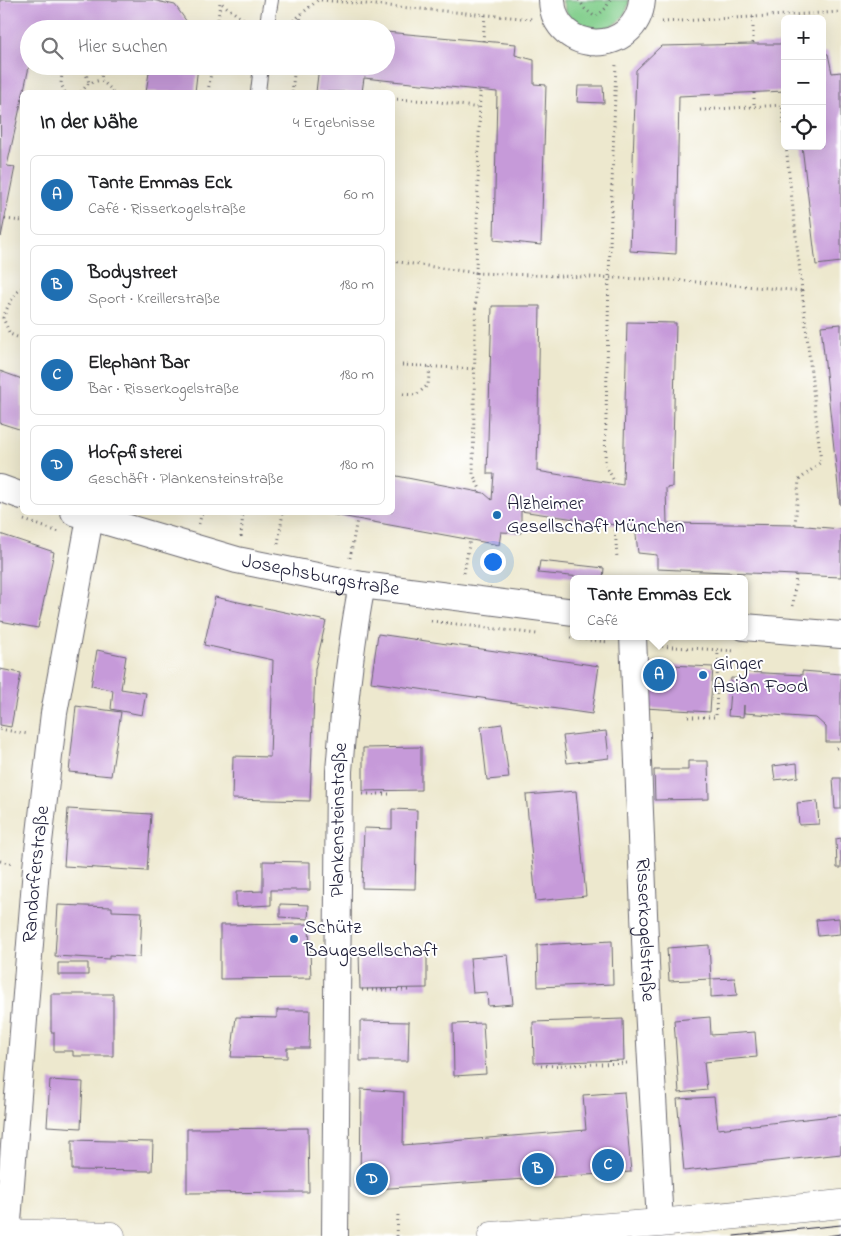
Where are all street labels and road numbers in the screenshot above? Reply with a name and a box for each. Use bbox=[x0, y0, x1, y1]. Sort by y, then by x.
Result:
street label: Josephsburgstraße bbox=[239, 547, 401, 604]
street label: Plankensteinstraße bbox=[323, 741, 356, 898]
street label: Randorferstraße bbox=[16, 804, 58, 944]
street label: Risserkogelstraße bbox=[627, 857, 662, 1003]

